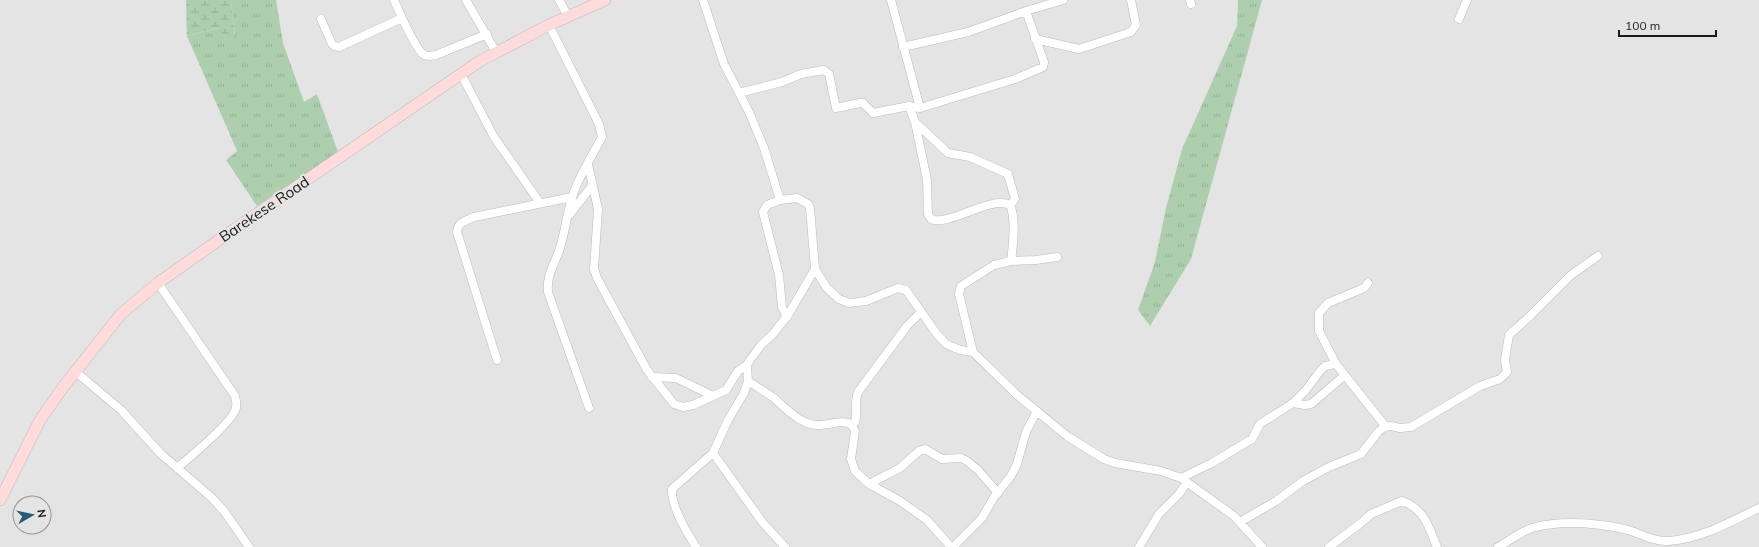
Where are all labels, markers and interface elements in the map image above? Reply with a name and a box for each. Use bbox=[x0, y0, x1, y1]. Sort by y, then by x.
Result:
scale bar bbox=[1619, 12, 1716, 38]
text: 100 m bbox=[1625, 18, 1660, 33]
street label: Barekese Road bbox=[215, 172, 313, 246]
north arrow bbox=[12, 495, 52, 535]
text: N bbox=[34, 508, 49, 519]

